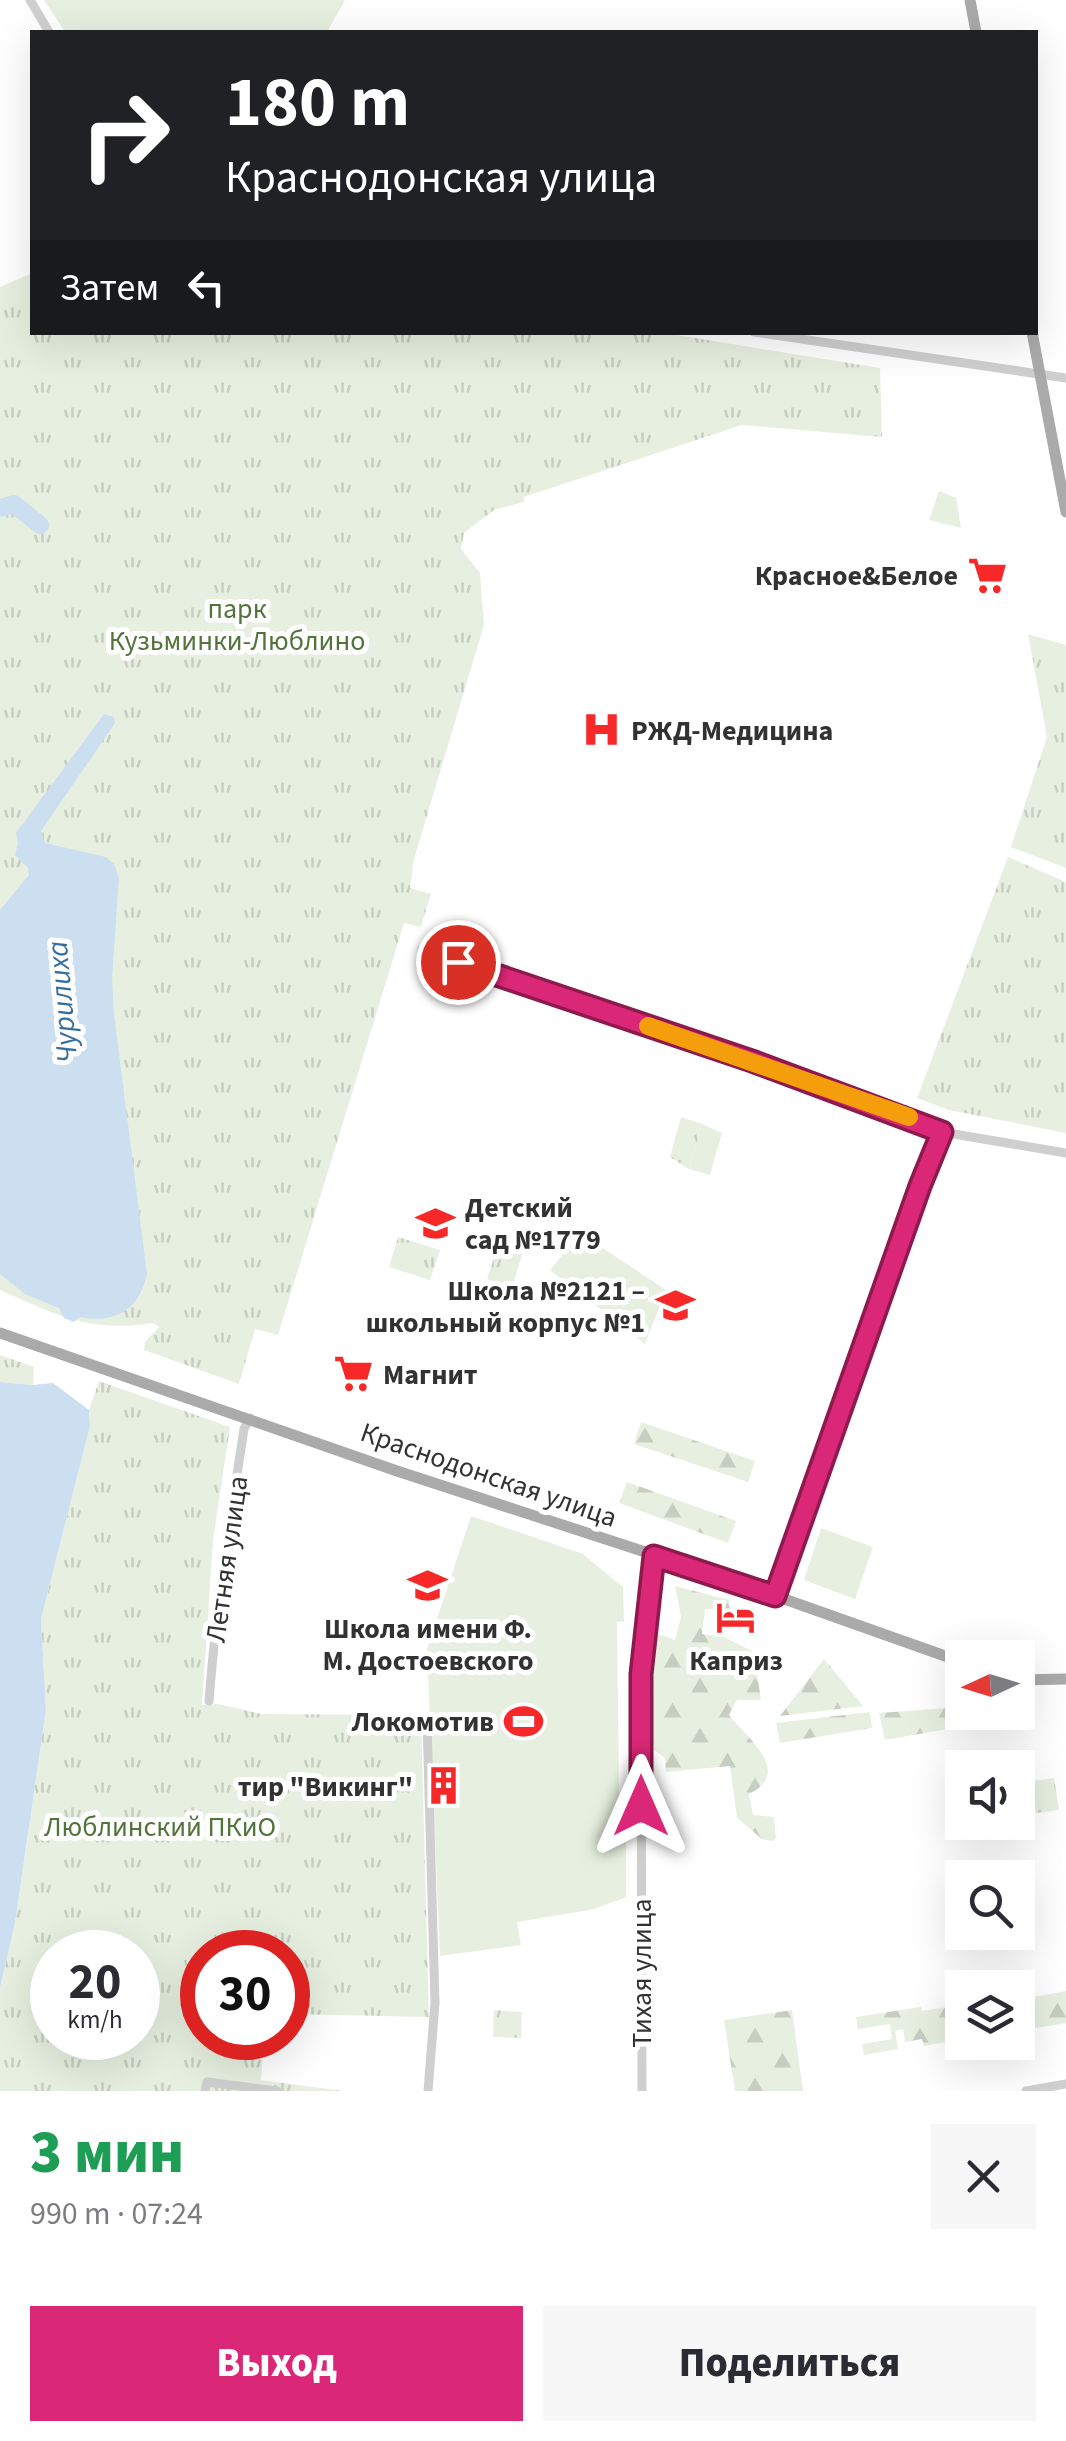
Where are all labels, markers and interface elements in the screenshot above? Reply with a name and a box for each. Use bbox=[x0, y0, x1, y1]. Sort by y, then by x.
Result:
text: 180 m bbox=[225, 53, 410, 153]
icon: right bbox=[60, 70, 190, 200]
text: Краснодонская улица bbox=[225, 146, 657, 210]
icon: left bbox=[179, 260, 234, 315]
text: Затем bbox=[60, 261, 159, 315]
supermarket icon: Красное&Белое bbox=[967, 554, 1009, 596]
place label: Красное&Белое bbox=[755, 556, 958, 596]
park label: парк Кузьминки-Люблино bbox=[109, 589, 365, 661]
hospital icon: РЖД-Медицина bbox=[580, 709, 622, 751]
place label: РЖД-Медицина bbox=[631, 711, 833, 751]
pin bbox=[416, 920, 501, 1005]
icon: arrive bbox=[431, 935, 486, 990]
water label: Чурилиха bbox=[36, 939, 89, 1065]
place label: Детский сад №1779 bbox=[465, 1188, 601, 1260]
school or university icon: Детский сад №1779 bbox=[414, 1202, 456, 1244]
place label: Школа №2121 – школьный корпус №1 bbox=[366, 1271, 645, 1343]
school or university icon: Школа №2121 – школьный корпус №1 bbox=[654, 1285, 696, 1327]
supermarket icon: Магнит bbox=[332, 1353, 374, 1395]
place label: Магнит bbox=[383, 1355, 478, 1395]
street label: Краснодонская улица bbox=[355, 1412, 622, 1538]
street label: Летняя улица bbox=[196, 1473, 258, 1645]
school or university icon: Школа имени Ф. М. Достоевского bbox=[407, 1564, 449, 1606]
hotel icon: Каприз bbox=[715, 1597, 757, 1639]
place label: Школа имени Ф. М. Достоевского bbox=[323, 1609, 533, 1681]
north arrow bbox=[945, 1640, 1035, 1730]
map controls bbox=[945, 1640, 1035, 2060]
place label: Каприз bbox=[689, 1641, 783, 1681]
sports icon: Локомотив bbox=[503, 1700, 545, 1742]
place label: Локомотив bbox=[351, 1702, 494, 1742]
button: sound bbox=[945, 1750, 1035, 1840]
position arrow bbox=[589, 1754, 693, 1858]
building icon: тир "Викинг" bbox=[422, 1765, 464, 1807]
place label: тир "Викинг" bbox=[238, 1767, 413, 1807]
park label: Люблинский ПКиО bbox=[44, 1807, 276, 1847]
button: search bbox=[945, 1860, 1035, 1950]
street label: Тихая улица bbox=[622, 1898, 662, 2048]
speed limit sign: 30 bbox=[180, 1930, 310, 2060]
text: 20 bbox=[69, 1947, 121, 2018]
button: layers bbox=[945, 1970, 1035, 2060]
text: km/h bbox=[67, 2002, 123, 2038]
text: 3 мин bbox=[30, 2111, 184, 2196]
button: close bbox=[931, 2124, 1036, 2229]
text: 990 m · 07:24 bbox=[30, 2191, 203, 2237]
button: Выход bbox=[30, 2306, 523, 2421]
button: Поделиться bbox=[543, 2306, 1036, 2421]

